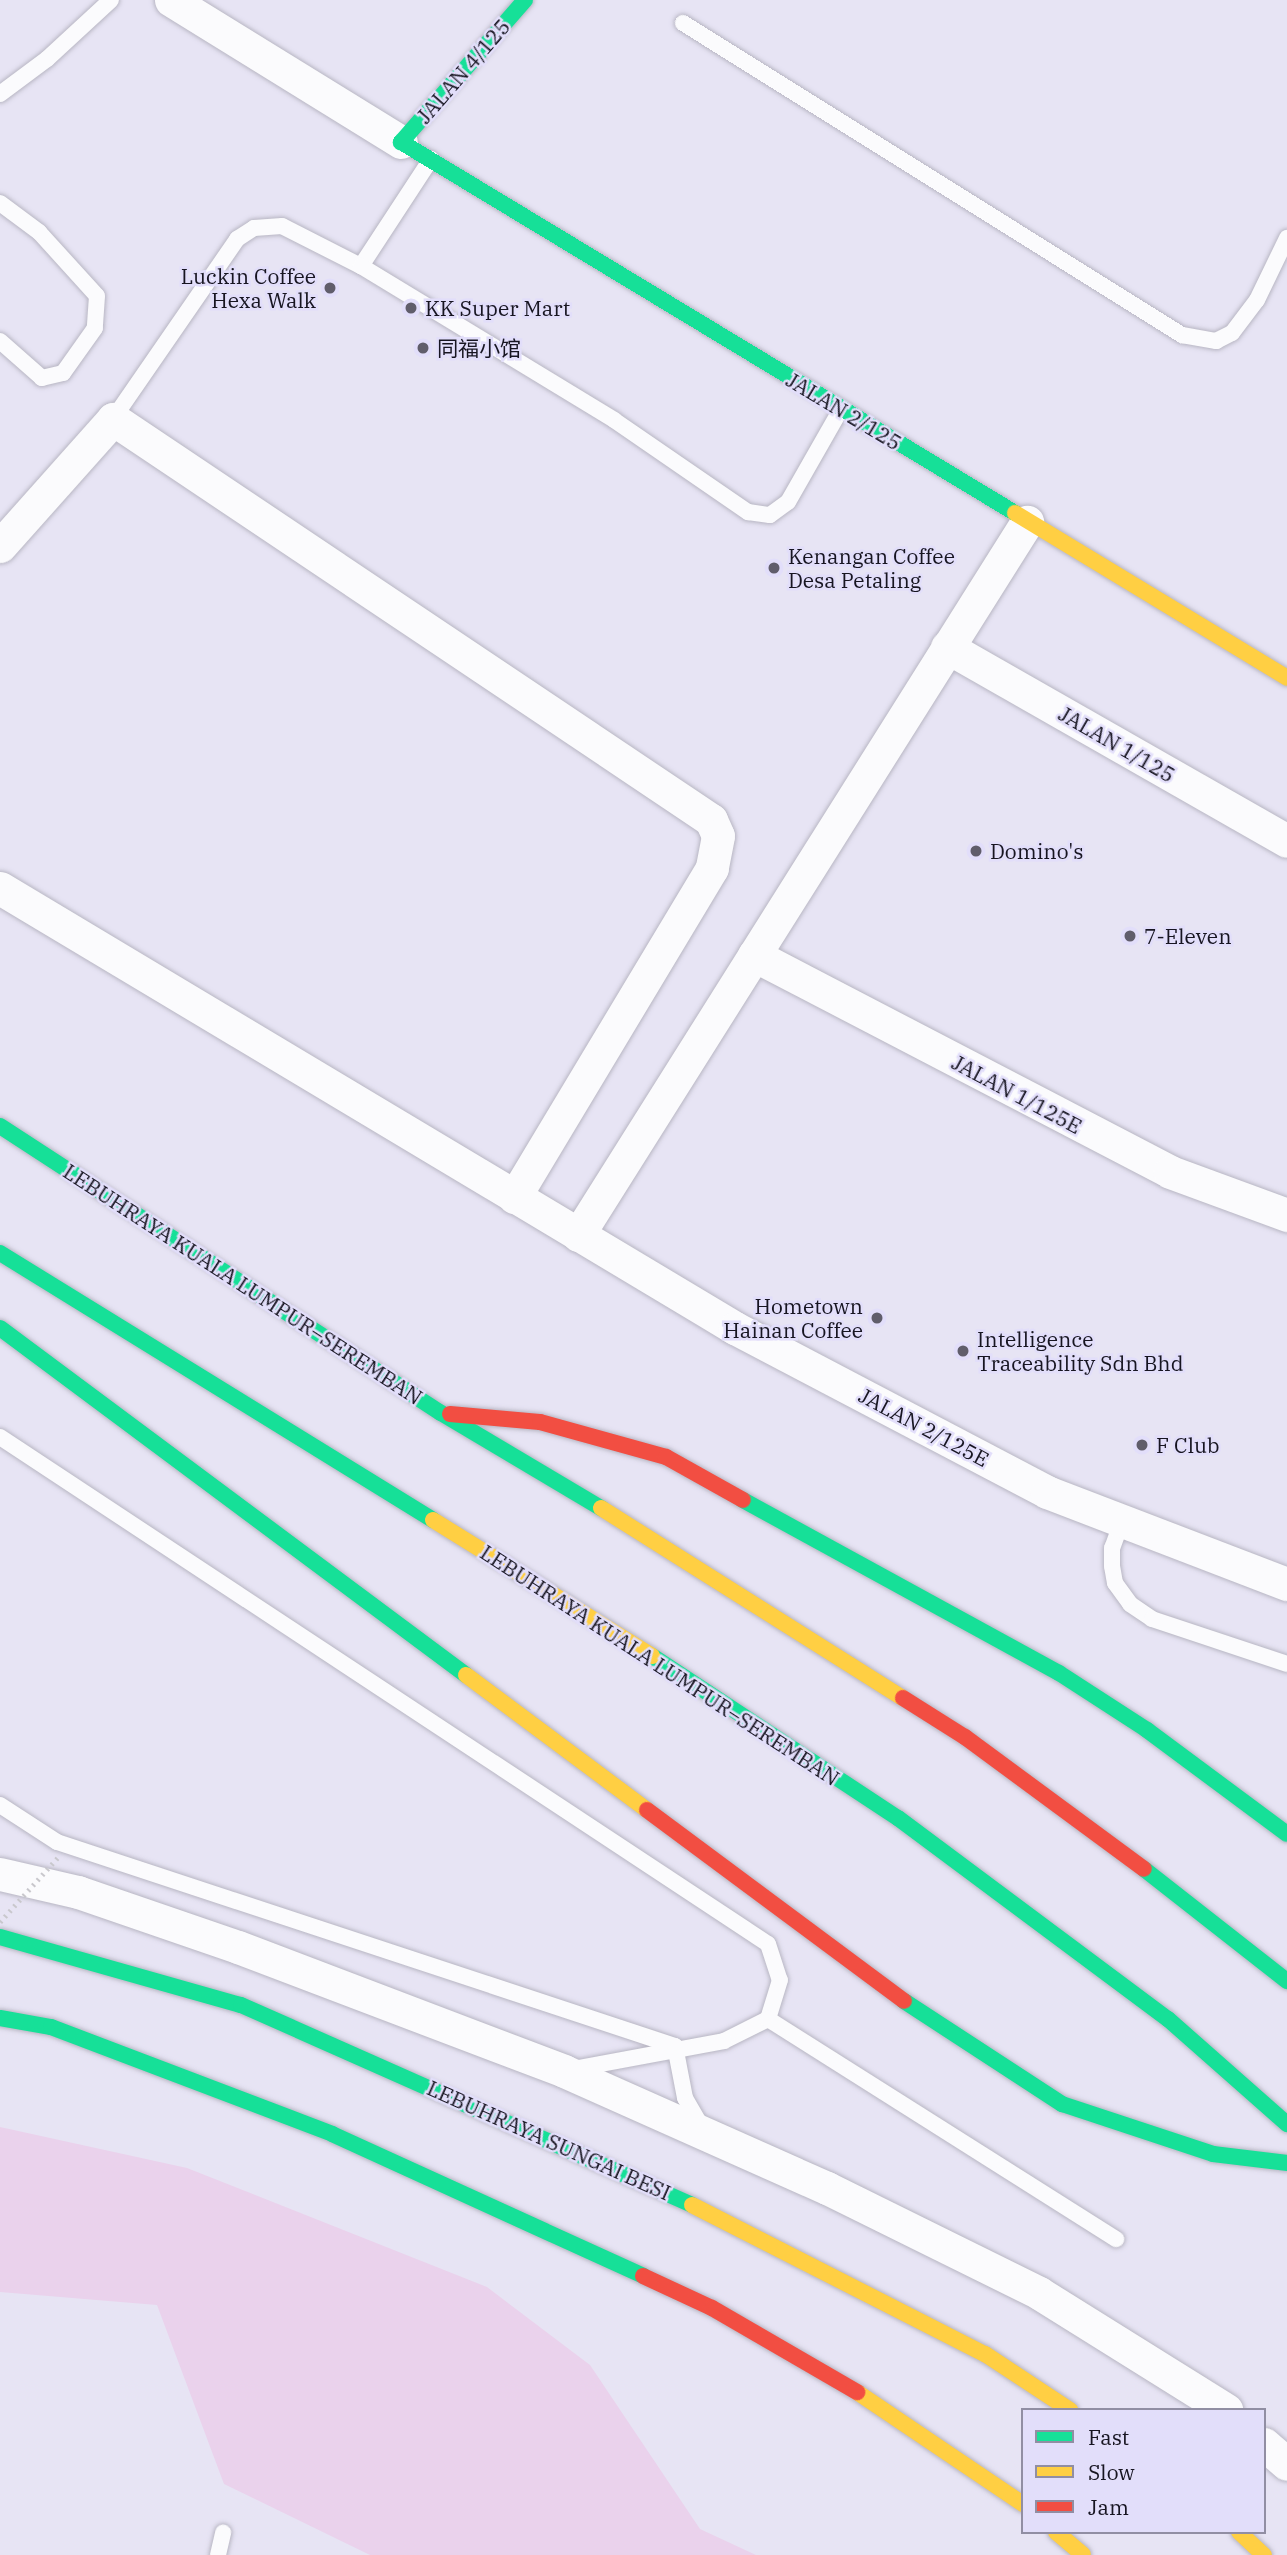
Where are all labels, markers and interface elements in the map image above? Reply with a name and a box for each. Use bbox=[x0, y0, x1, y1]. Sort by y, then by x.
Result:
street label: JALAN 4/125 bbox=[411, 14, 515, 128]
place label: Luckin Coffee Hexa Walk bbox=[181, 263, 316, 313]
marker: Luckin Coffee Hexa Walk bbox=[322, 280, 338, 296]
place label: KK Super Mart bbox=[425, 295, 570, 321]
marker: KK Super Mart bbox=[403, 300, 419, 316]
place label: 同福小馆 bbox=[437, 335, 521, 361]
marker: 同福小馆 bbox=[415, 340, 431, 356]
street label: JALAN 2/125 bbox=[782, 367, 906, 455]
place label: Kenangan Coffee Desa Petaling bbox=[788, 543, 955, 593]
marker: Kenangan Coffee Desa Petaling bbox=[766, 560, 782, 576]
street label: JALAN 1/125 bbox=[1054, 701, 1180, 787]
place label: Domino's bbox=[990, 838, 1083, 864]
marker: Domino's bbox=[968, 843, 984, 859]
place label: 7-Eleven bbox=[1144, 923, 1232, 949]
marker: 7-Eleven bbox=[1122, 928, 1138, 944]
street label: JALAN 1/125E bbox=[948, 1049, 1086, 1139]
street label: LEBUHRAYA KUALA LUMPUR–SEREMBAN bbox=[59, 1158, 427, 1410]
place label: Hometown Hainan Coffee bbox=[723, 1293, 863, 1343]
marker: Hometown Hainan Coffee bbox=[869, 1310, 885, 1326]
place label: Intelligence Traceability Sdn Bhd bbox=[977, 1326, 1183, 1376]
marker: Intelligence Traceability Sdn Bhd bbox=[955, 1343, 971, 1359]
street label: JALAN 2/125E bbox=[855, 1382, 993, 1472]
place label: F Club bbox=[1156, 1432, 1220, 1458]
marker: F Club bbox=[1134, 1437, 1150, 1453]
street label: LEBUHRAYA KUALA LUMPUR–SEREMBAN bbox=[476, 1539, 844, 1791]
street label: LEBUHRAYA SUNGAI BESI bbox=[423, 2075, 675, 2205]
legend bbox=[1021, 2408, 1266, 2534]
text: Fast bbox=[1088, 2423, 1129, 2451]
text: Slow bbox=[1088, 2458, 1135, 2486]
text: Jam bbox=[1088, 2493, 1129, 2521]

